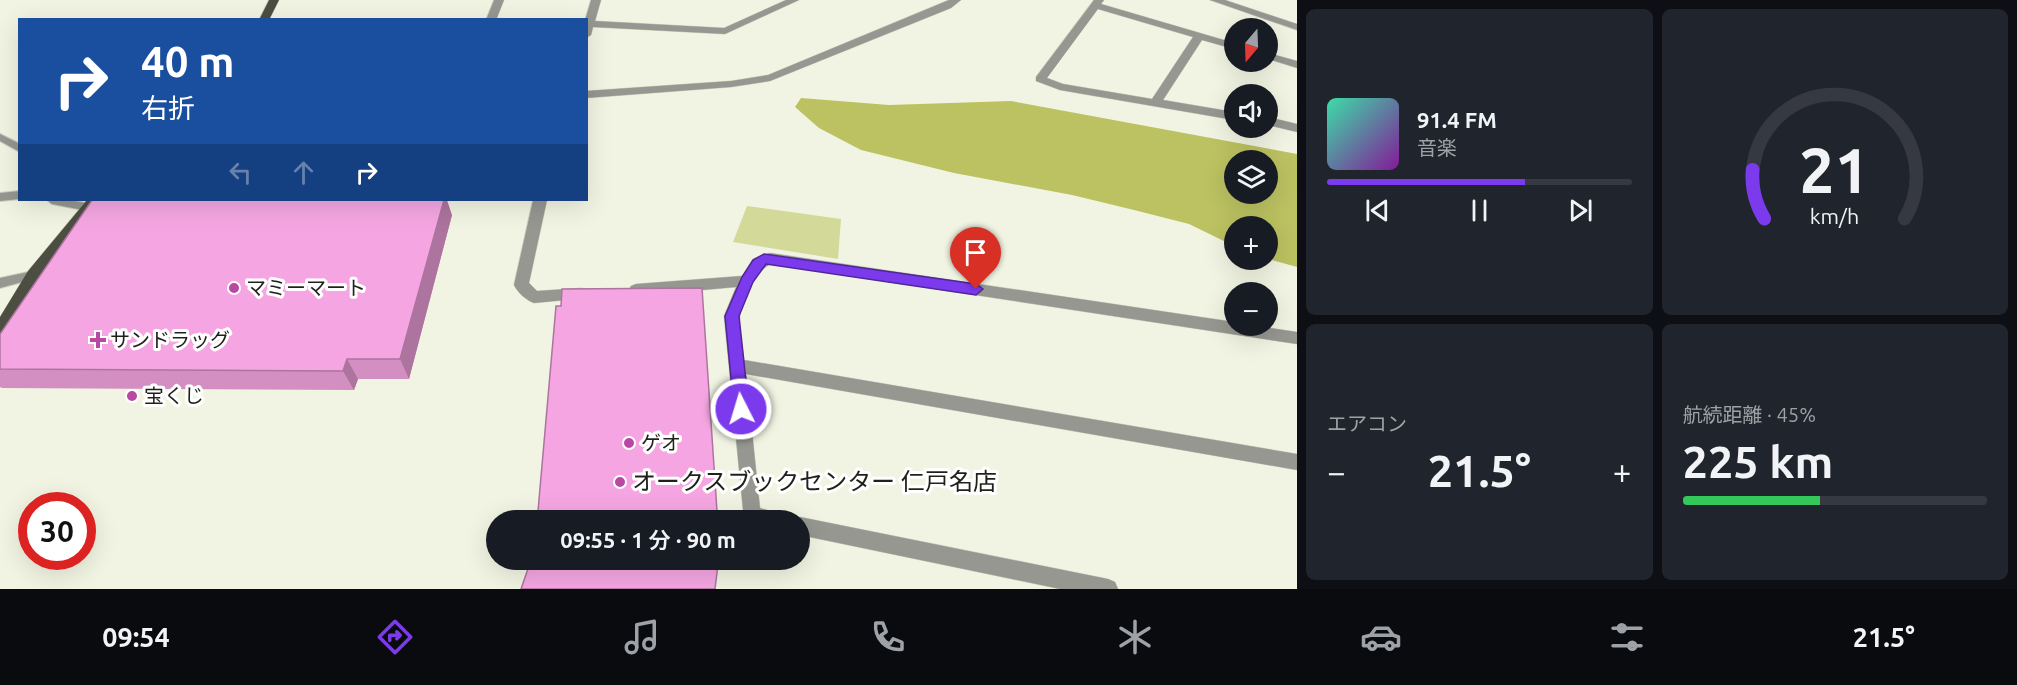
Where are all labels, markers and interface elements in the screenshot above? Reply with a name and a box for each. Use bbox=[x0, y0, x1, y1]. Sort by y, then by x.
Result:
north arrow bbox=[1224, 18, 1278, 72]
map controls bbox=[1224, 18, 1278, 336]
text: 40 m bbox=[141, 38, 235, 85]
icon: right bbox=[42, 42, 120, 120]
button: sound bbox=[1224, 84, 1278, 138]
text: 右折 bbox=[141, 93, 195, 123]
text: 91.4 FM bbox=[1417, 107, 1497, 132]
text: 21 bbox=[1800, 135, 1870, 205]
text: 音楽 bbox=[1417, 136, 1457, 159]
button: layers bbox=[1224, 150, 1278, 204]
icon: left bbox=[224, 156, 257, 189]
icon: ahead bbox=[287, 156, 320, 189]
icon: right bbox=[350, 156, 383, 189]
icon: previous bbox=[1361, 194, 1394, 227]
icon: pause bbox=[1463, 194, 1496, 227]
icon: next bbox=[1564, 194, 1597, 227]
text: km/h bbox=[1810, 205, 1859, 229]
button: + bbox=[1224, 216, 1278, 270]
pin bbox=[950, 227, 1001, 289]
icon: arrive bbox=[959, 236, 992, 269]
place label: マミーマート bbox=[246, 276, 366, 299]
marker: マミーマート bbox=[227, 281, 241, 295]
button: − bbox=[1224, 282, 1278, 336]
place label: サンドラッグ bbox=[110, 328, 230, 351]
marker: サンドラッグ bbox=[91, 333, 105, 347]
position arrow bbox=[709, 377, 773, 441]
place label: 宝くじ bbox=[144, 384, 204, 407]
marker: 宝くじ bbox=[125, 389, 139, 403]
text: 航続距離 · 45% bbox=[1683, 403, 1816, 426]
text: エアコン bbox=[1327, 412, 1407, 435]
place label: ゲオ bbox=[641, 431, 681, 454]
marker: ゲオ bbox=[622, 436, 636, 450]
text: 225 km bbox=[1683, 436, 1833, 487]
text: 21.5° bbox=[1428, 445, 1531, 496]
text: − bbox=[1327, 453, 1346, 490]
text: + bbox=[1613, 453, 1631, 490]
place label: オークスブックセンター 仁戸名店 bbox=[632, 468, 997, 495]
marker: オークスブックセンター 仁戸名店 bbox=[613, 475, 627, 489]
speed limit sign: 30 bbox=[18, 492, 96, 570]
text: 09:55 · 1 分 · 90 m bbox=[560, 527, 736, 552]
icon: directions bbox=[374, 616, 416, 658]
icon: music bbox=[621, 616, 663, 658]
icon: phone bbox=[867, 616, 909, 658]
icon: climate bbox=[1114, 616, 1156, 658]
icon: car bbox=[1360, 616, 1402, 658]
icon: filters bbox=[1606, 616, 1648, 658]
text: 09:54 bbox=[102, 622, 170, 652]
text: 21.5° bbox=[1853, 622, 1915, 652]

